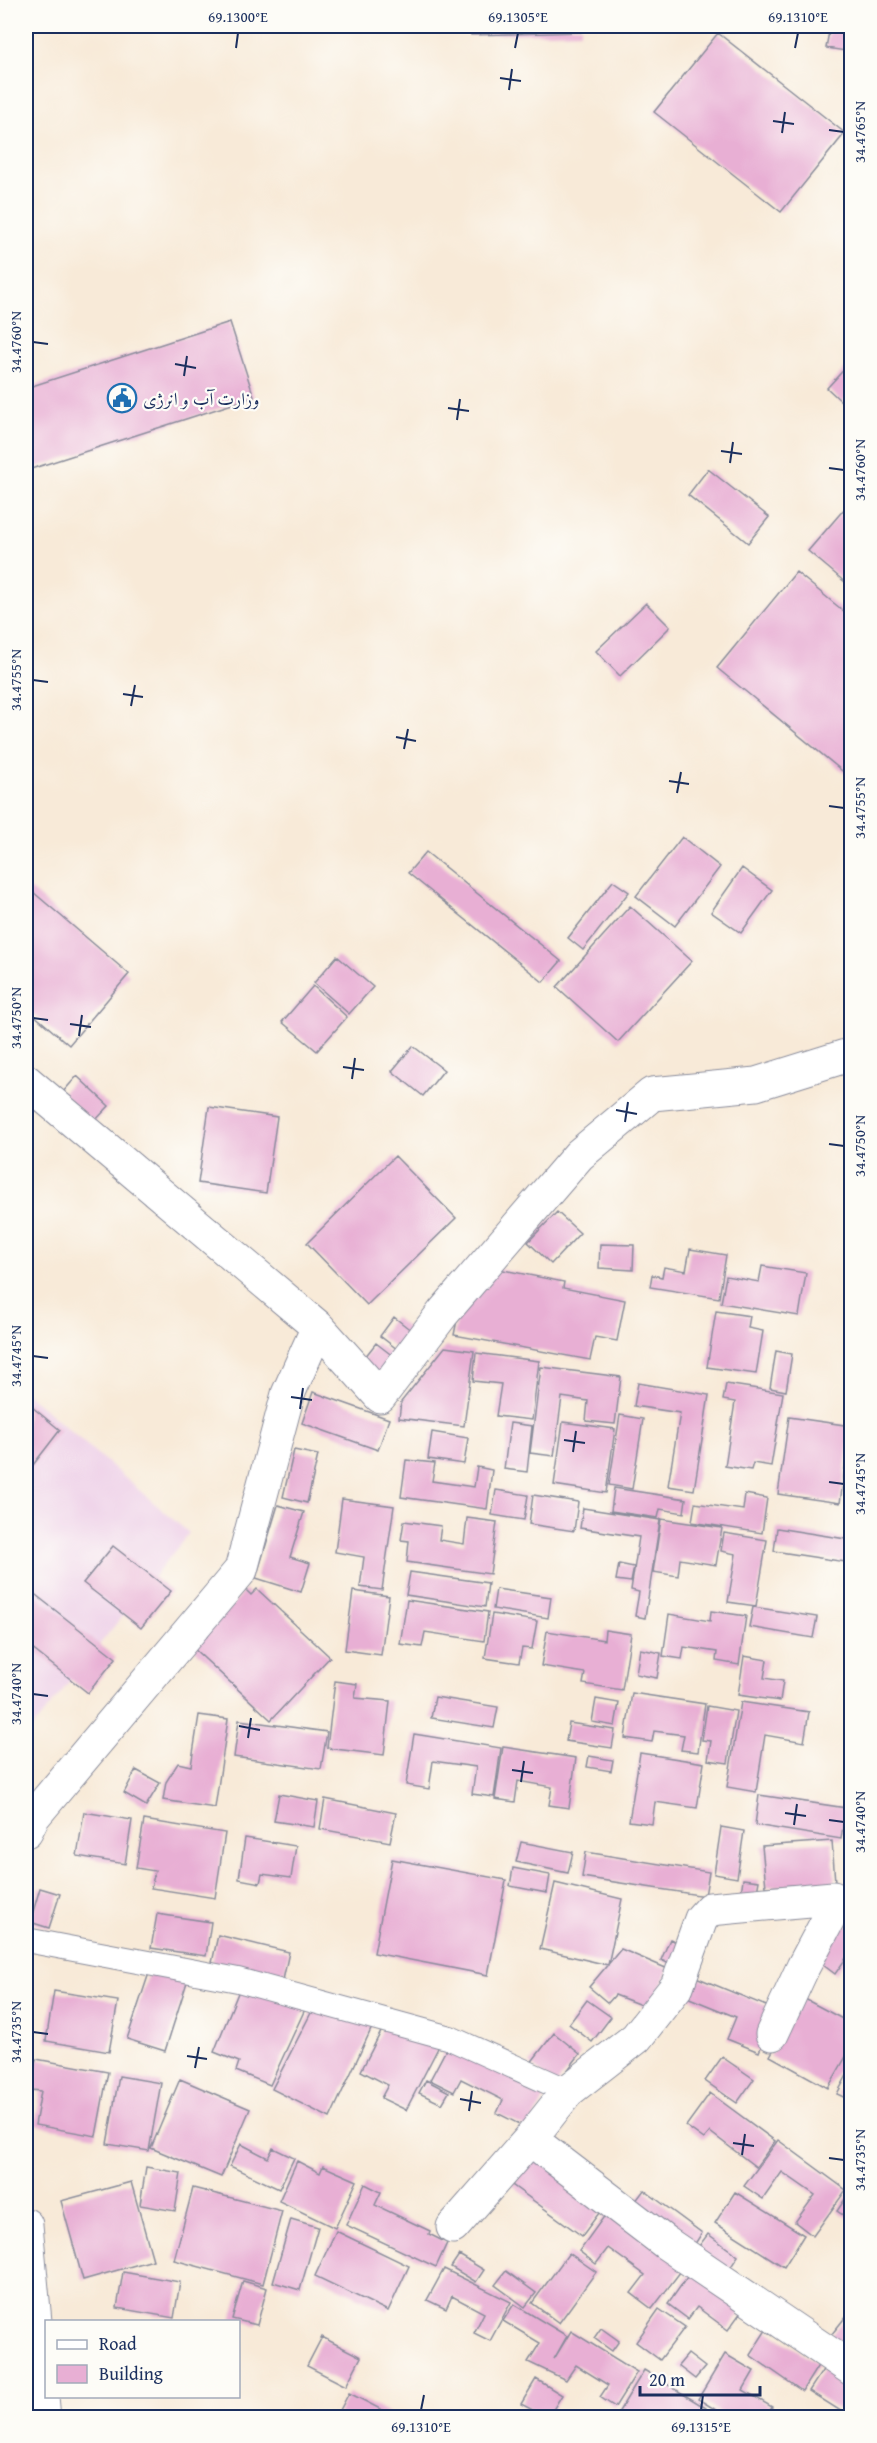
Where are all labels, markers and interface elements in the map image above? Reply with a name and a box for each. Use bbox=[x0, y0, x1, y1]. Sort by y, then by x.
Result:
text: 69.1300°E bbox=[208, 6, 268, 27]
text: 69.1305°E bbox=[488, 6, 548, 27]
text: 69.1310°E bbox=[768, 6, 828, 27]
text: 34.4765°N bbox=[849, 101, 870, 163]
text: 34.4760°N bbox=[5, 311, 26, 373]
public building icon: وزارت آب و انرژی bbox=[106, 382, 138, 414]
place label: وزارت آب و انرژی bbox=[143, 385, 259, 412]
text: 34.4760°N bbox=[849, 439, 870, 501]
text: 34.4755°N bbox=[5, 649, 26, 711]
text: 34.4755°N bbox=[849, 777, 870, 839]
text: 34.4750°N bbox=[5, 987, 26, 1049]
text: 34.4750°N bbox=[849, 1115, 870, 1177]
text: 34.4745°N bbox=[5, 1325, 26, 1387]
text: 34.4745°N bbox=[849, 1453, 870, 1515]
text: 34.4740°N bbox=[5, 1663, 26, 1725]
text: 34.4740°N bbox=[849, 1791, 870, 1853]
text: 34.4735°N bbox=[5, 2001, 26, 2063]
text: 34.4735°N bbox=[849, 2129, 870, 2191]
legend bbox=[45, 2320, 240, 2398]
text: Road bbox=[99, 2330, 137, 2357]
scale bar bbox=[640, 2359, 760, 2397]
text: Building bbox=[99, 2360, 163, 2387]
text: 20 m bbox=[649, 2366, 685, 2393]
text: 69.1310°E bbox=[391, 2416, 451, 2437]
text: 69.1315°E bbox=[671, 2416, 731, 2437]

